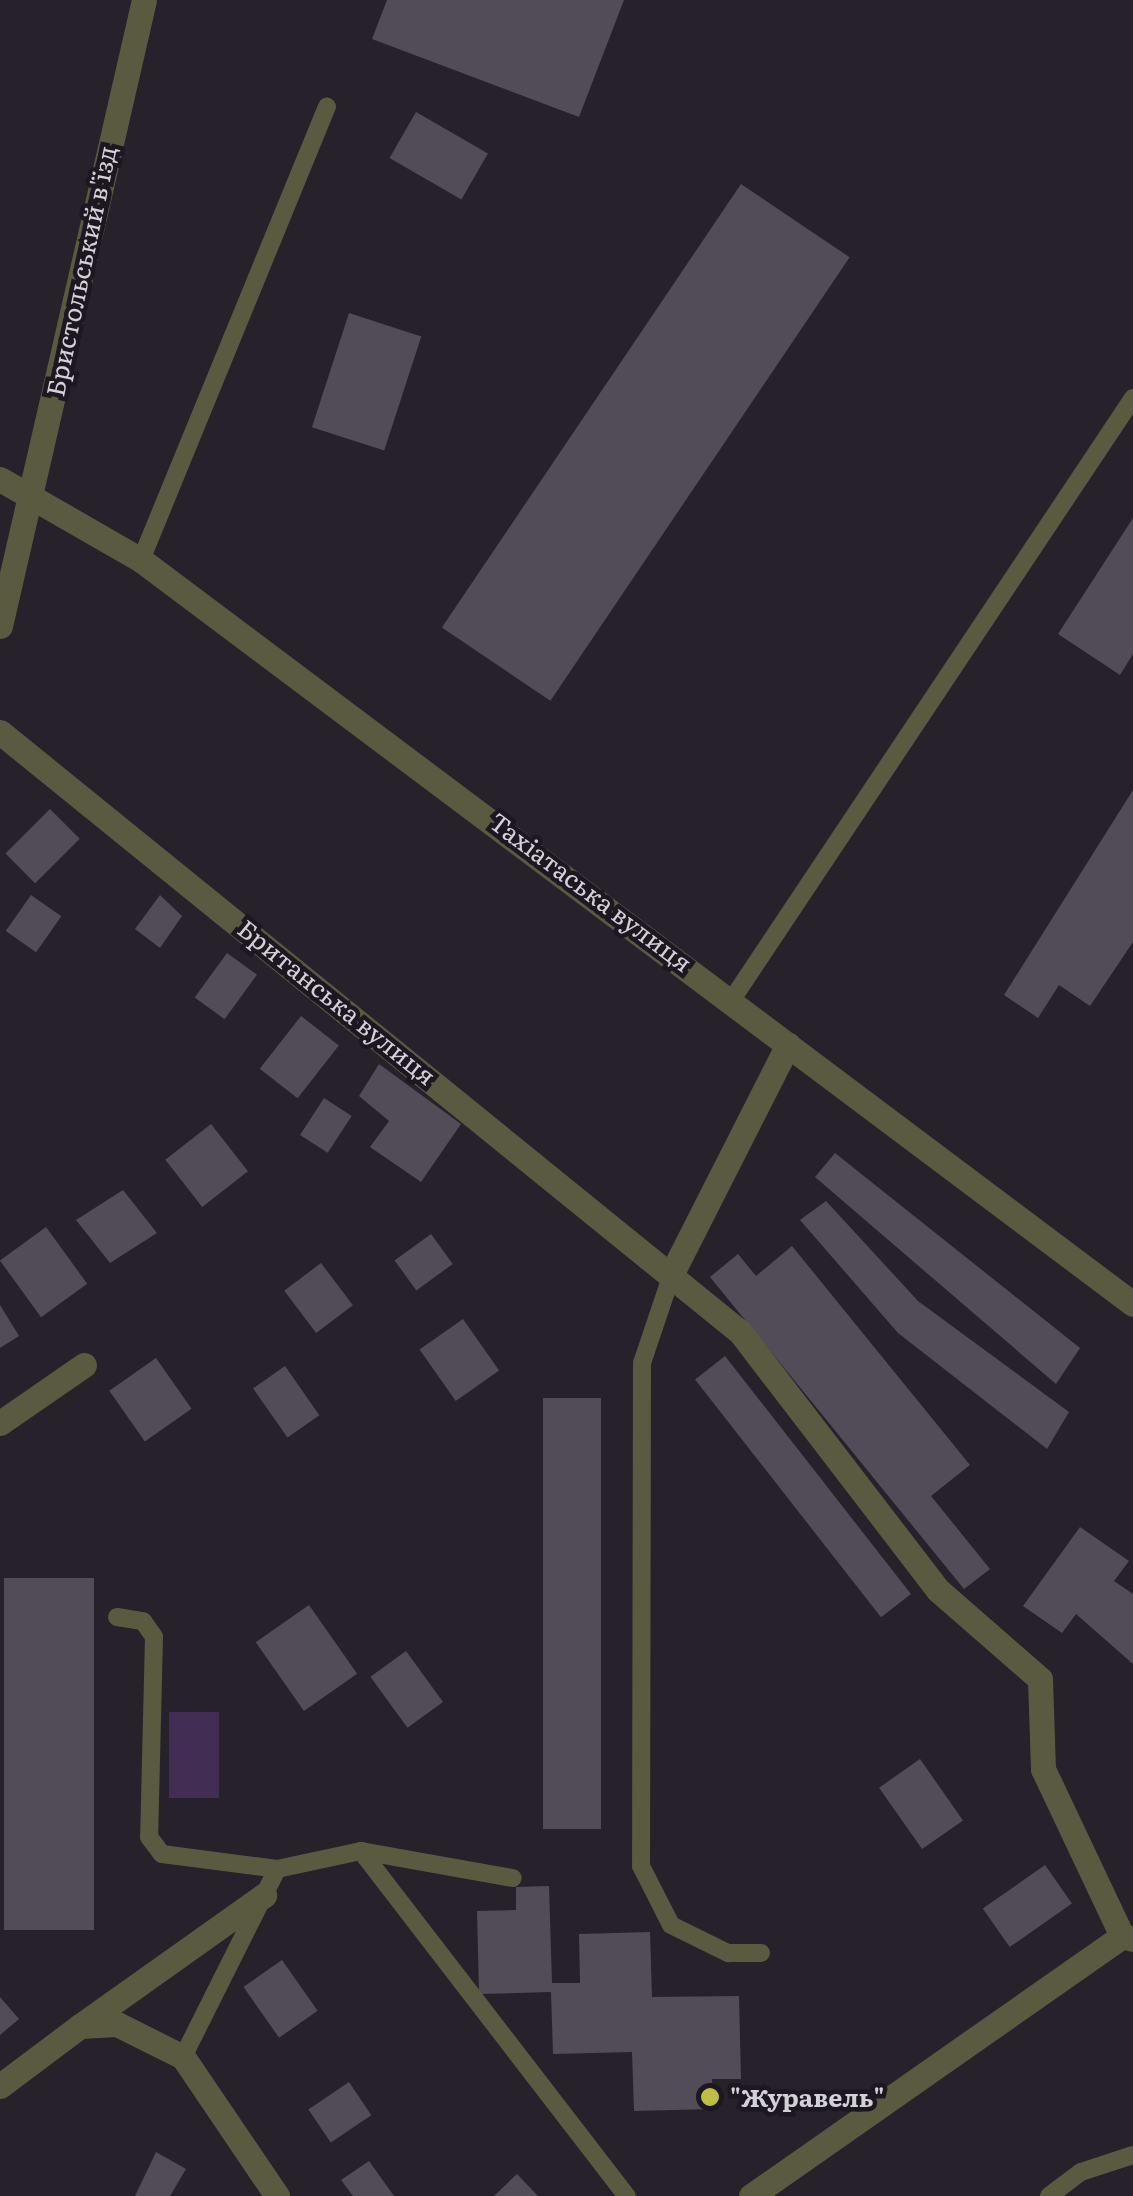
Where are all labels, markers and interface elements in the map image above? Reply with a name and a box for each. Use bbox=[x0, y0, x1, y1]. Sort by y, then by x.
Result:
street label: Бристольський в'їзд bbox=[40, 143, 122, 399]
street label: Тахіатаська вулиця bbox=[484, 806, 698, 978]
street label: Британська вулиця bbox=[232, 913, 442, 1091]
place label: "Журавель" bbox=[730, 2082, 884, 2112]
marker: "Журавель" bbox=[699, 2086, 721, 2108]

